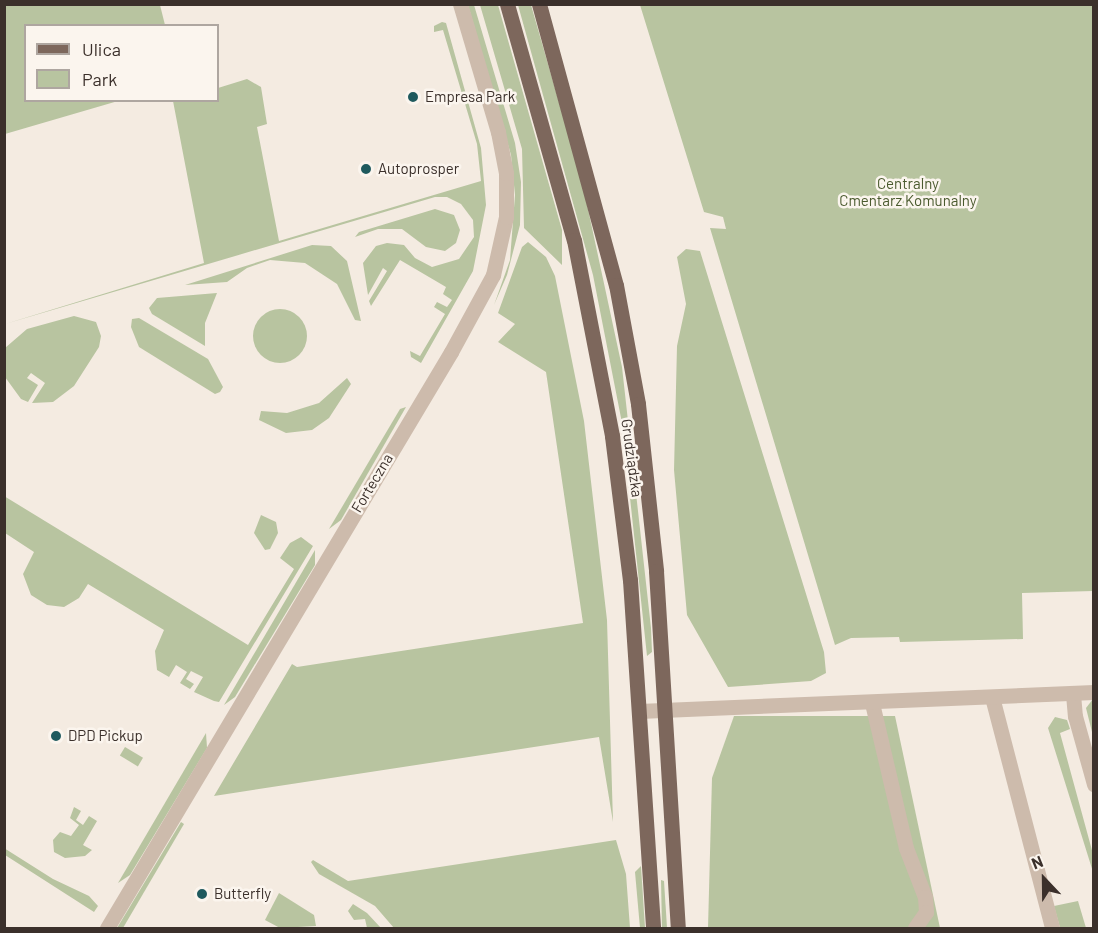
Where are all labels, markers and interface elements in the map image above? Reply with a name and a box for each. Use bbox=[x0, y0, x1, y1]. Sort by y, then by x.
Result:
legend bbox=[24, 24, 219, 102]
text: Ulica bbox=[82, 38, 121, 60]
text: Park bbox=[82, 68, 117, 90]
place label: Empresa Park bbox=[425, 88, 515, 106]
marker: Empresa Park bbox=[406, 90, 420, 104]
place label: Autoprosper bbox=[378, 160, 459, 178]
marker: Autoprosper bbox=[359, 162, 373, 176]
park label: Centralny Cmentarz Komunalny bbox=[839, 174, 977, 209]
street label: Grudziądzka bbox=[618, 418, 646, 498]
street label: Forteczna bbox=[347, 450, 397, 516]
place label: DPD Pickup bbox=[68, 727, 143, 745]
marker: DPD Pickup bbox=[49, 729, 63, 743]
north arrow bbox=[1014, 849, 1074, 909]
text: N bbox=[1029, 851, 1046, 873]
place label: Butterfly bbox=[214, 885, 271, 903]
marker: Butterfly bbox=[195, 887, 209, 901]

